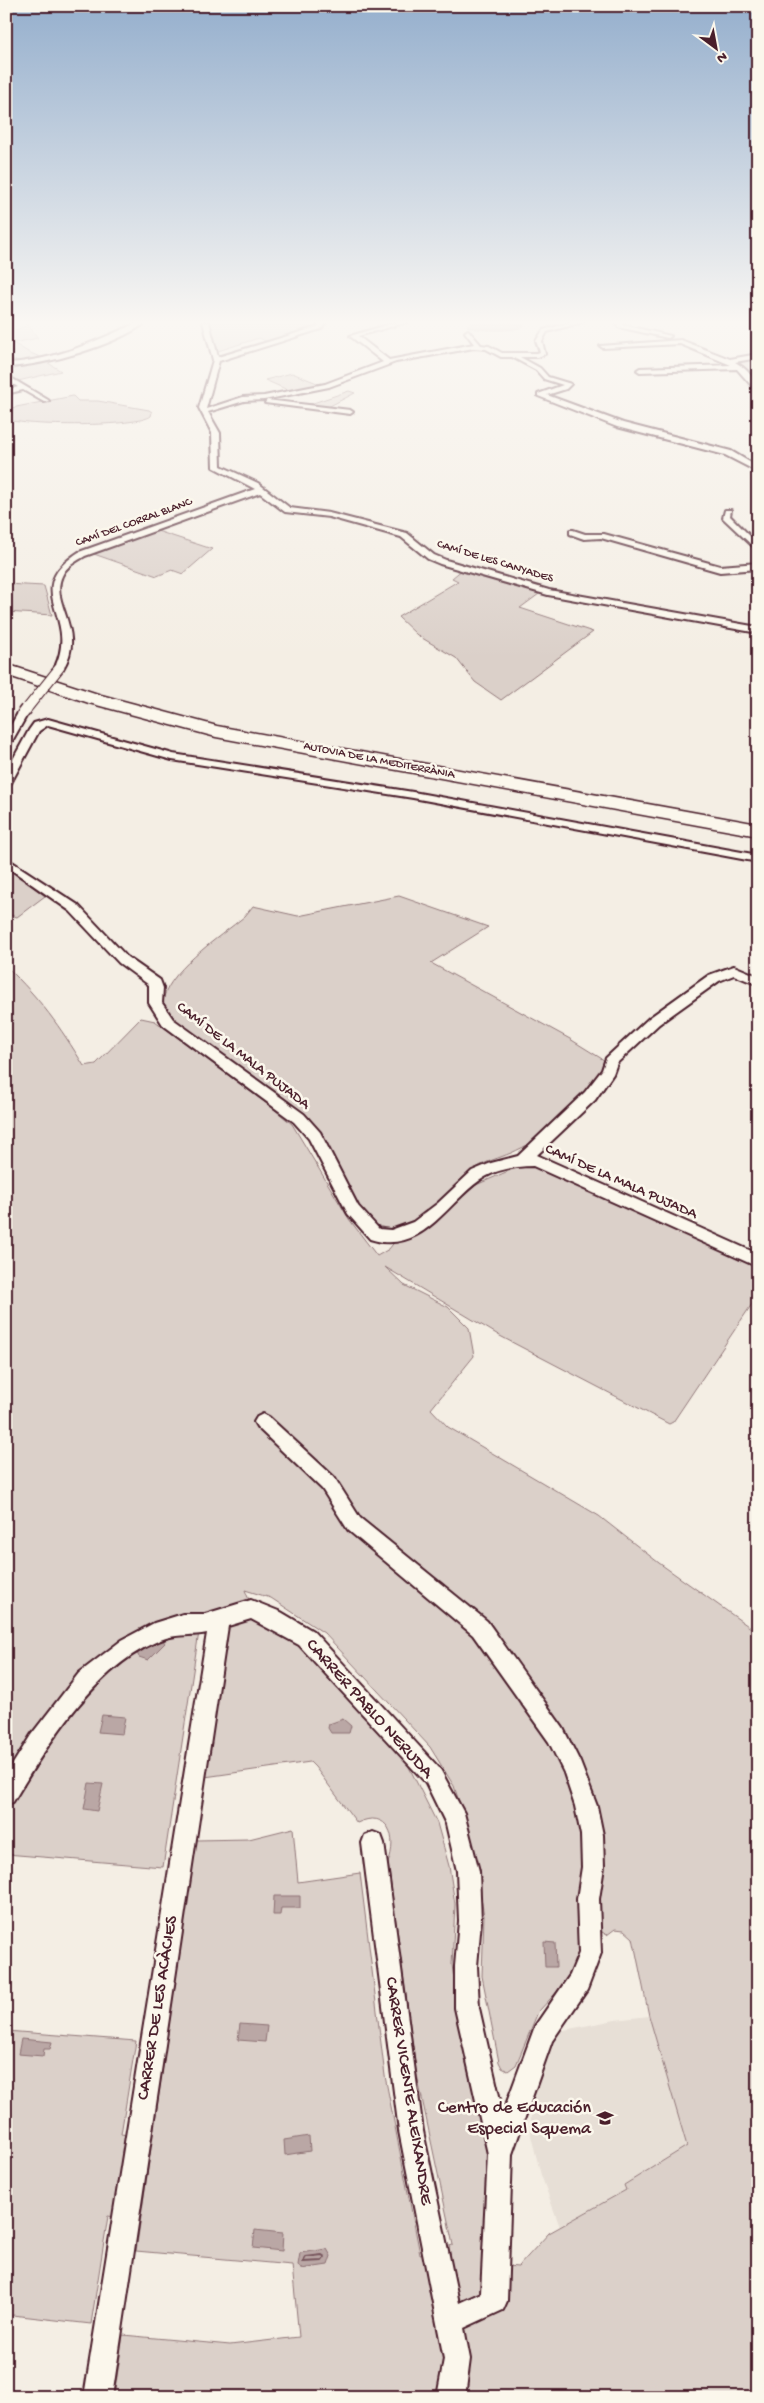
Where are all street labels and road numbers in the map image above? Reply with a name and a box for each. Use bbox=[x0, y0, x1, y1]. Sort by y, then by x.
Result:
street label: CAMÍ DEL CORRAL BLANC bbox=[74, 495, 195, 551]
street label: CAMÍ DE LES CANYADES bbox=[435, 538, 555, 587]
street label: AUTOVIA DE LA MEDITERRÀNIA bbox=[302, 739, 457, 783]
street label: CAMÍ DE LA MALA PUJADA bbox=[173, 998, 314, 1114]
street label: CAMÍ DE LA MALA PUJADA bbox=[542, 1140, 701, 1224]
street label: CARRER PABLO NERUDA bbox=[301, 1635, 438, 1784]
street label: CARRER DE LES ACÀCIES bbox=[132, 1914, 183, 2102]
street label: CARRER VICENTE ALEIXANDRE bbox=[380, 1975, 437, 2207]

